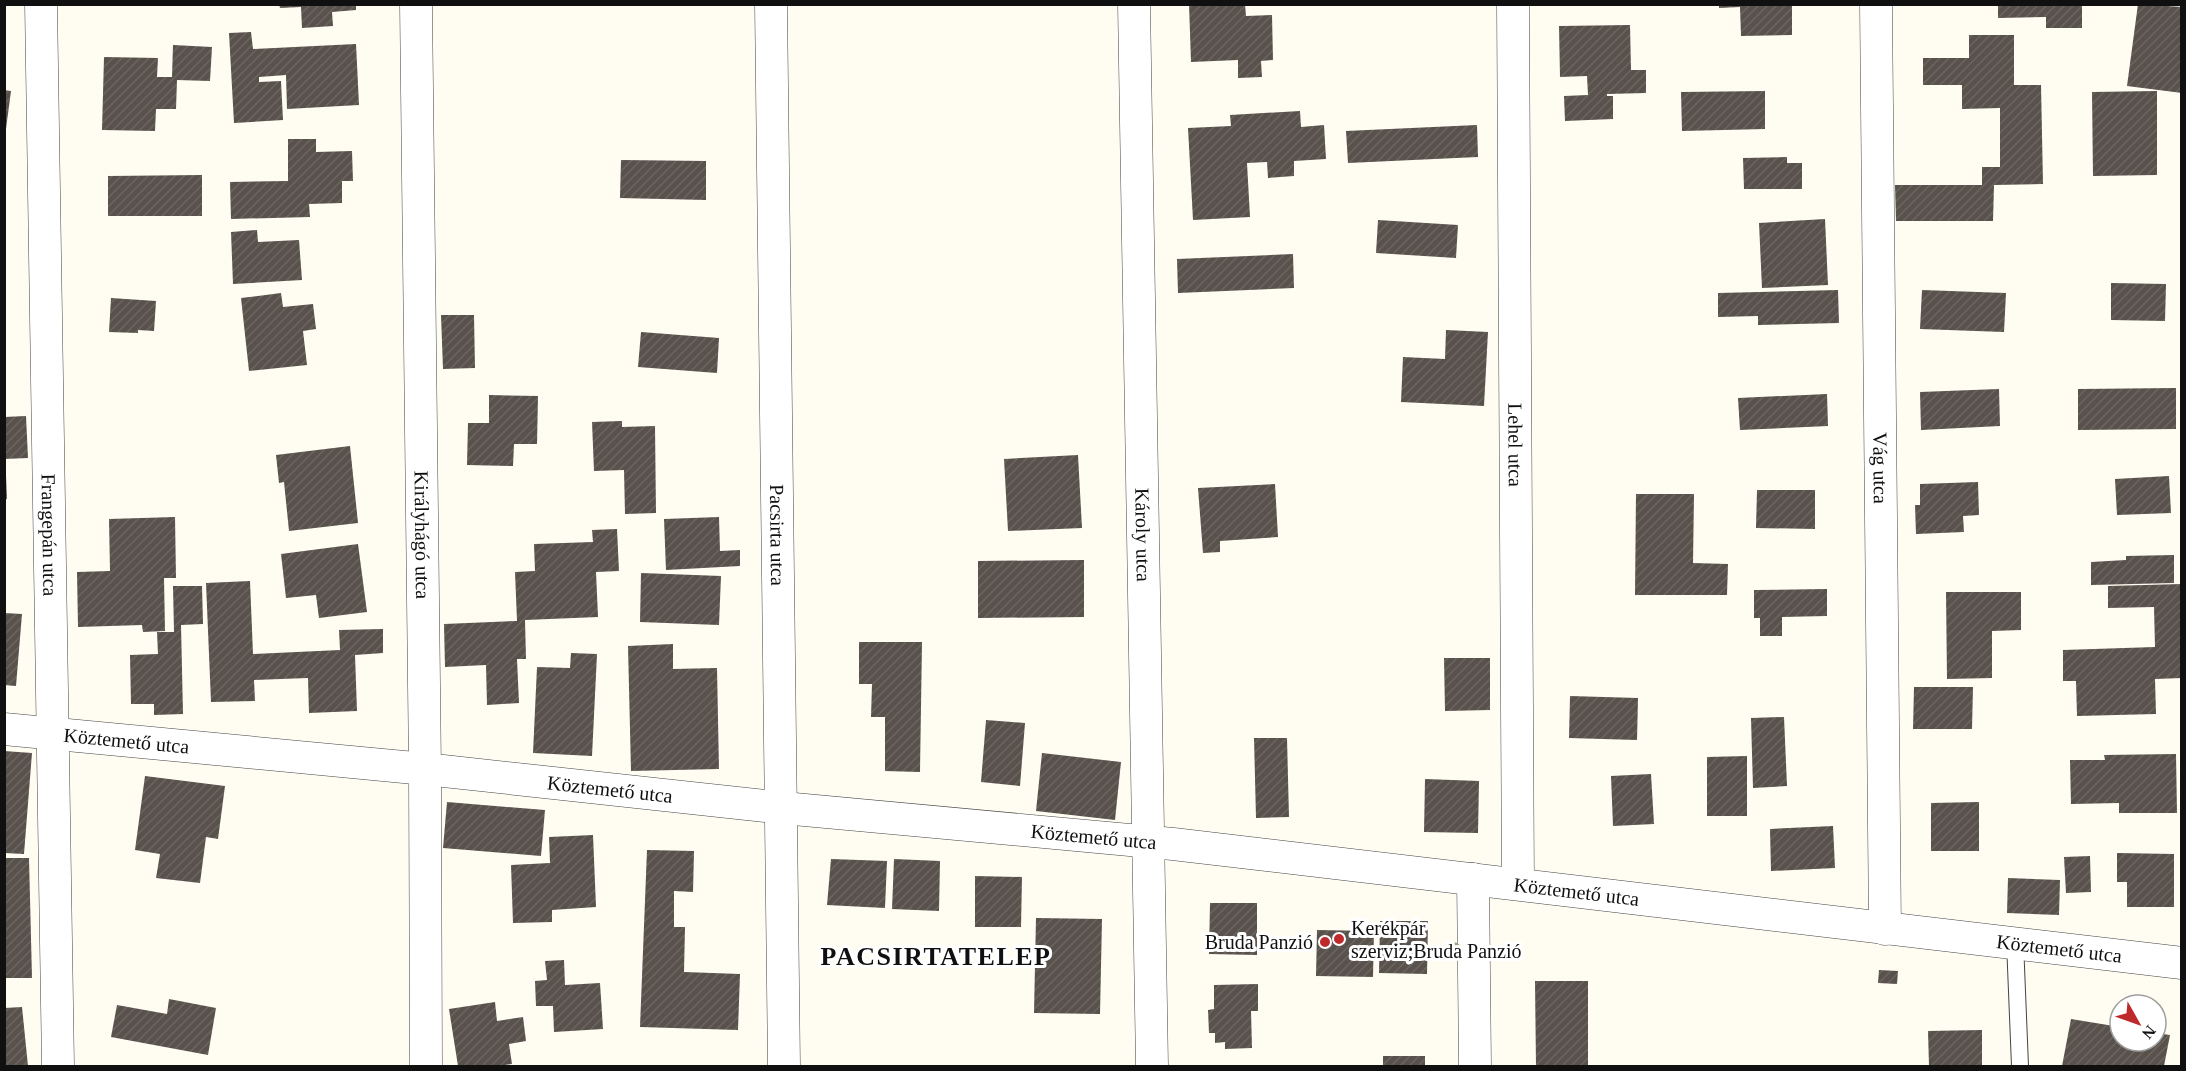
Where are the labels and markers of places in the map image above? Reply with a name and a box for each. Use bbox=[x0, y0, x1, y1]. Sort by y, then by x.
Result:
place label: Kerékpár szerviz;Bruda Panzió bbox=[1351, 917, 1522, 962]
place label: Bruda Panzió bbox=[1205, 931, 1313, 953]
marker: Kerékpár szerviz;Bruda Panzió bbox=[1332, 932, 1346, 946]
marker: Bruda Panzió bbox=[1318, 935, 1332, 949]

